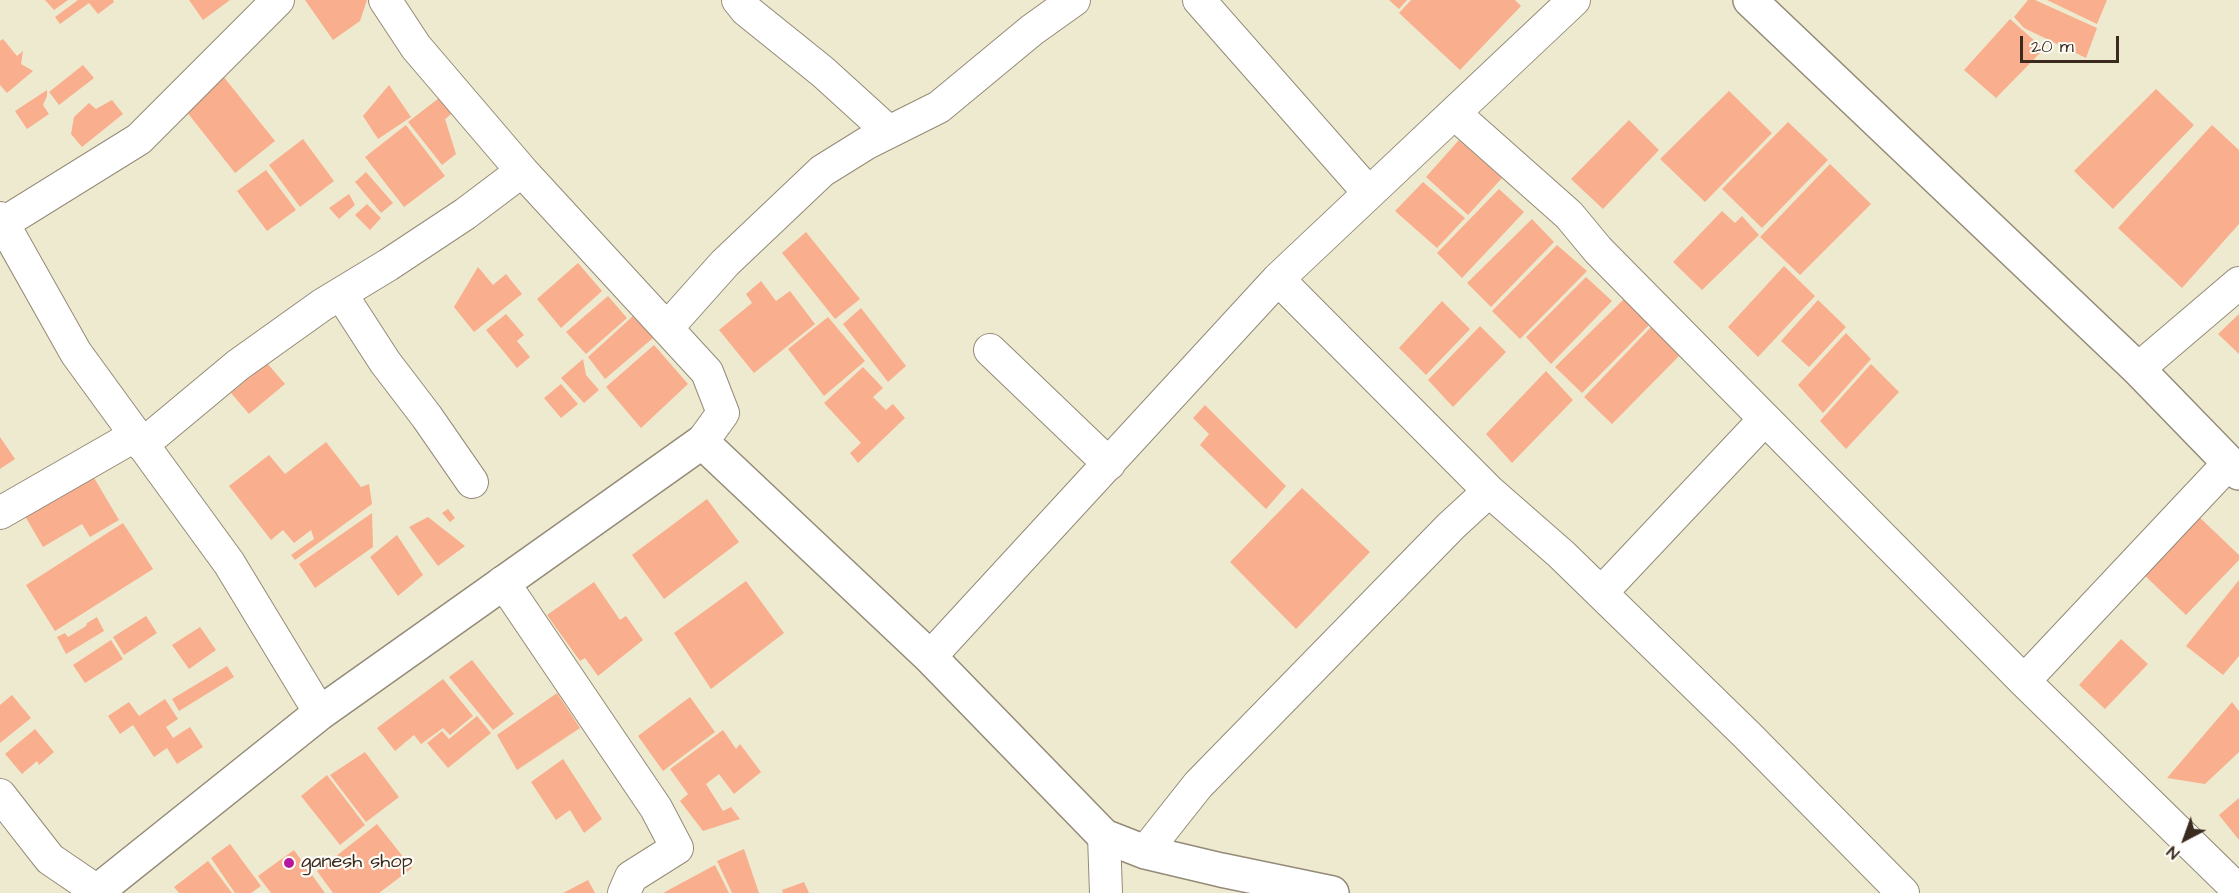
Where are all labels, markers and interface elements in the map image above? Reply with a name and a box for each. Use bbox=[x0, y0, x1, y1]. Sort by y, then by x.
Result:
scale bar bbox=[2023, 24, 2122, 62]
text: 20 m bbox=[2031, 34, 2074, 59]
north arrow bbox=[2155, 809, 2215, 869]
text: N bbox=[2162, 841, 2184, 864]
place label: ganesh shop bbox=[301, 851, 413, 875]
marker: ganesh shop bbox=[282, 856, 296, 870]

